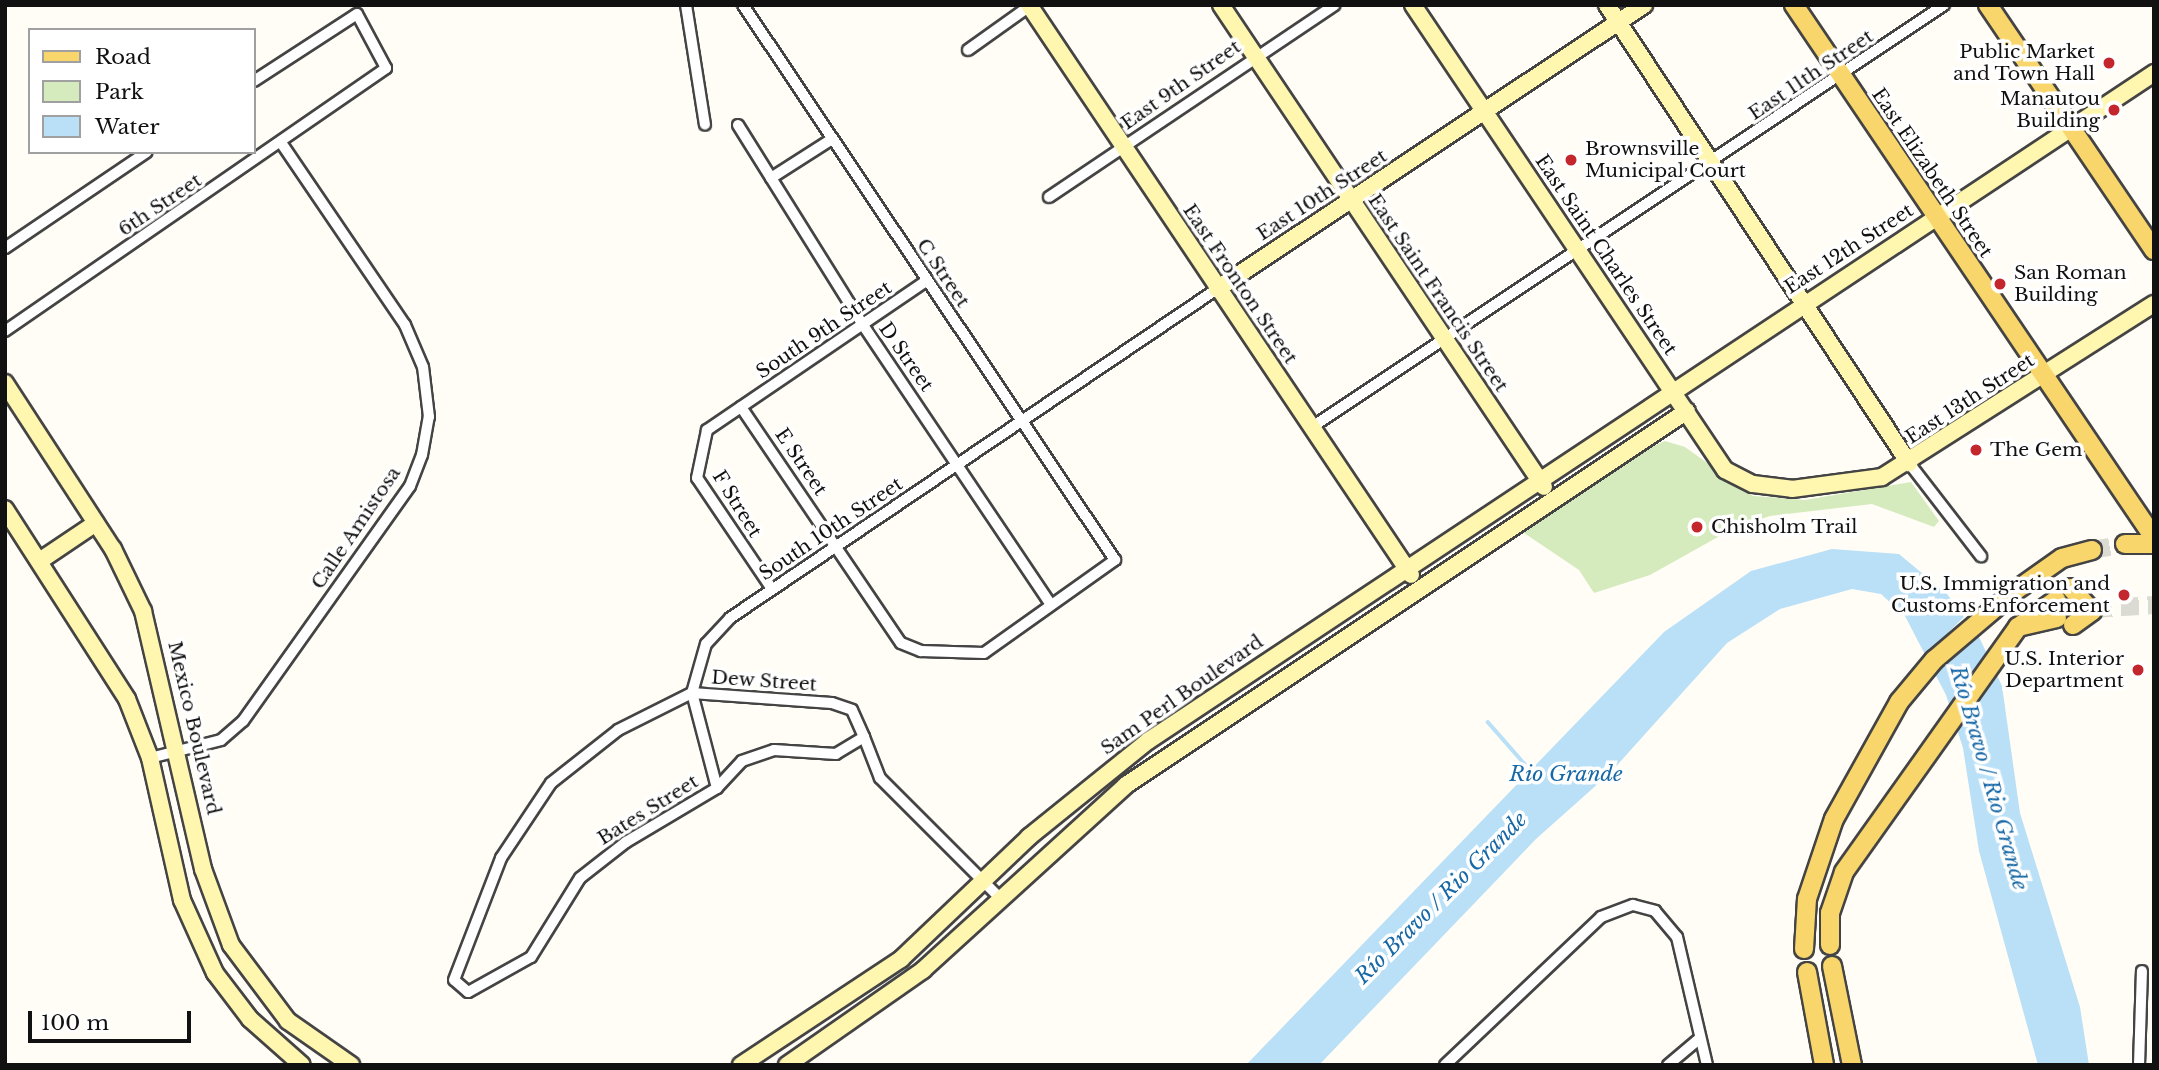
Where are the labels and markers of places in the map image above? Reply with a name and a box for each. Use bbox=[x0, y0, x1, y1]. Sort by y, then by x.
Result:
place label: Public Market and Town Hall bbox=[1953, 41, 2095, 85]
marker: Public Market and Town Hall bbox=[2101, 55, 2117, 71]
place label: Manautou Building bbox=[2000, 88, 2100, 132]
marker: Manautou Building bbox=[2106, 102, 2122, 118]
place label: Brownsville Municipal Court bbox=[1585, 138, 1746, 182]
marker: Brownsville Municipal Court bbox=[1563, 152, 1579, 168]
place label: San Roman Building bbox=[2014, 262, 2127, 306]
marker: San Roman Building bbox=[1992, 276, 2008, 292]
place label: The Gem bbox=[1990, 439, 2082, 461]
marker: The Gem bbox=[1968, 442, 1984, 458]
place label: Chisholm Trail bbox=[1711, 516, 1858, 538]
marker: Chisholm Trail bbox=[1689, 519, 1705, 535]
place label: U.S. Immigration and Customs Enforcement bbox=[1891, 573, 2110, 617]
marker: U.S. Immigration and Customs Enforcement bbox=[2116, 587, 2132, 603]
place label: U.S. Interior Department bbox=[2004, 648, 2124, 692]
marker: U.S. Interior Department bbox=[2130, 662, 2146, 678]

